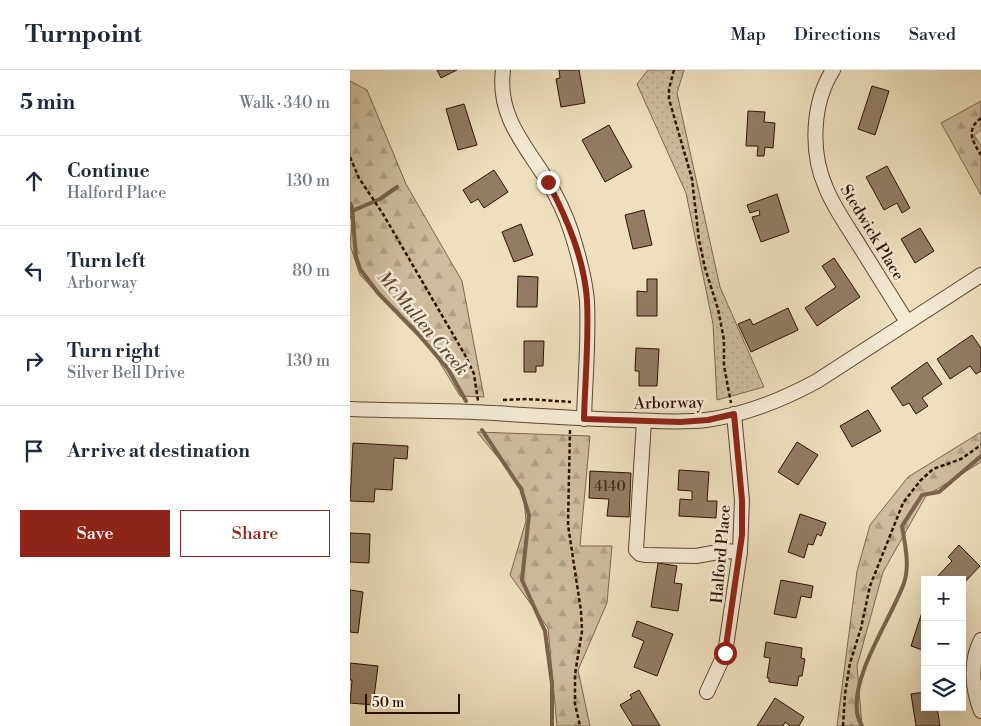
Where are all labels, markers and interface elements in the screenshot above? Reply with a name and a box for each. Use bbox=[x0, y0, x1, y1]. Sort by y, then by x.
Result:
text: Turnpoint bbox=[25, 20, 142, 50]
text: Map bbox=[730, 23, 766, 46]
text: Directions bbox=[794, 23, 881, 46]
text: Saved bbox=[909, 23, 956, 46]
text: 5 min bbox=[20, 90, 75, 116]
text: Walk · 340 m bbox=[240, 93, 330, 113]
text: Continue bbox=[67, 159, 150, 183]
icon: ahead bbox=[20, 167, 48, 195]
text: 130 m bbox=[286, 171, 330, 191]
route end bbox=[537, 171, 560, 194]
street label: Stedwick Place bbox=[836, 181, 909, 284]
text: Halford Place bbox=[67, 183, 166, 203]
text: Turn left bbox=[67, 249, 146, 273]
icon: left bbox=[20, 257, 48, 285]
text: 80 m bbox=[292, 261, 330, 281]
water label: McMullen Creek bbox=[372, 266, 473, 381]
text: Arborway bbox=[67, 273, 137, 293]
text: Turn right bbox=[67, 339, 160, 363]
icon: right bbox=[20, 347, 48, 375]
text: 130 m bbox=[286, 351, 330, 371]
text: Silver Bell Drive bbox=[67, 363, 185, 383]
street label: Arborway bbox=[633, 392, 705, 414]
icon: arrive bbox=[20, 437, 48, 465]
text: Arrive at destination bbox=[67, 439, 250, 463]
house number: 4140 bbox=[594, 478, 626, 496]
street label: Halford Place bbox=[707, 504, 735, 604]
button: Save bbox=[20, 510, 170, 557]
button: Share bbox=[180, 510, 330, 557]
map controls bbox=[921, 576, 966, 711]
button: + bbox=[921, 576, 966, 621]
button: − bbox=[921, 621, 966, 666]
route start bbox=[714, 642, 737, 665]
button: layers bbox=[921, 666, 966, 711]
scale bar bbox=[365, 691, 460, 714]
text: 50 m bbox=[372, 694, 404, 712]

